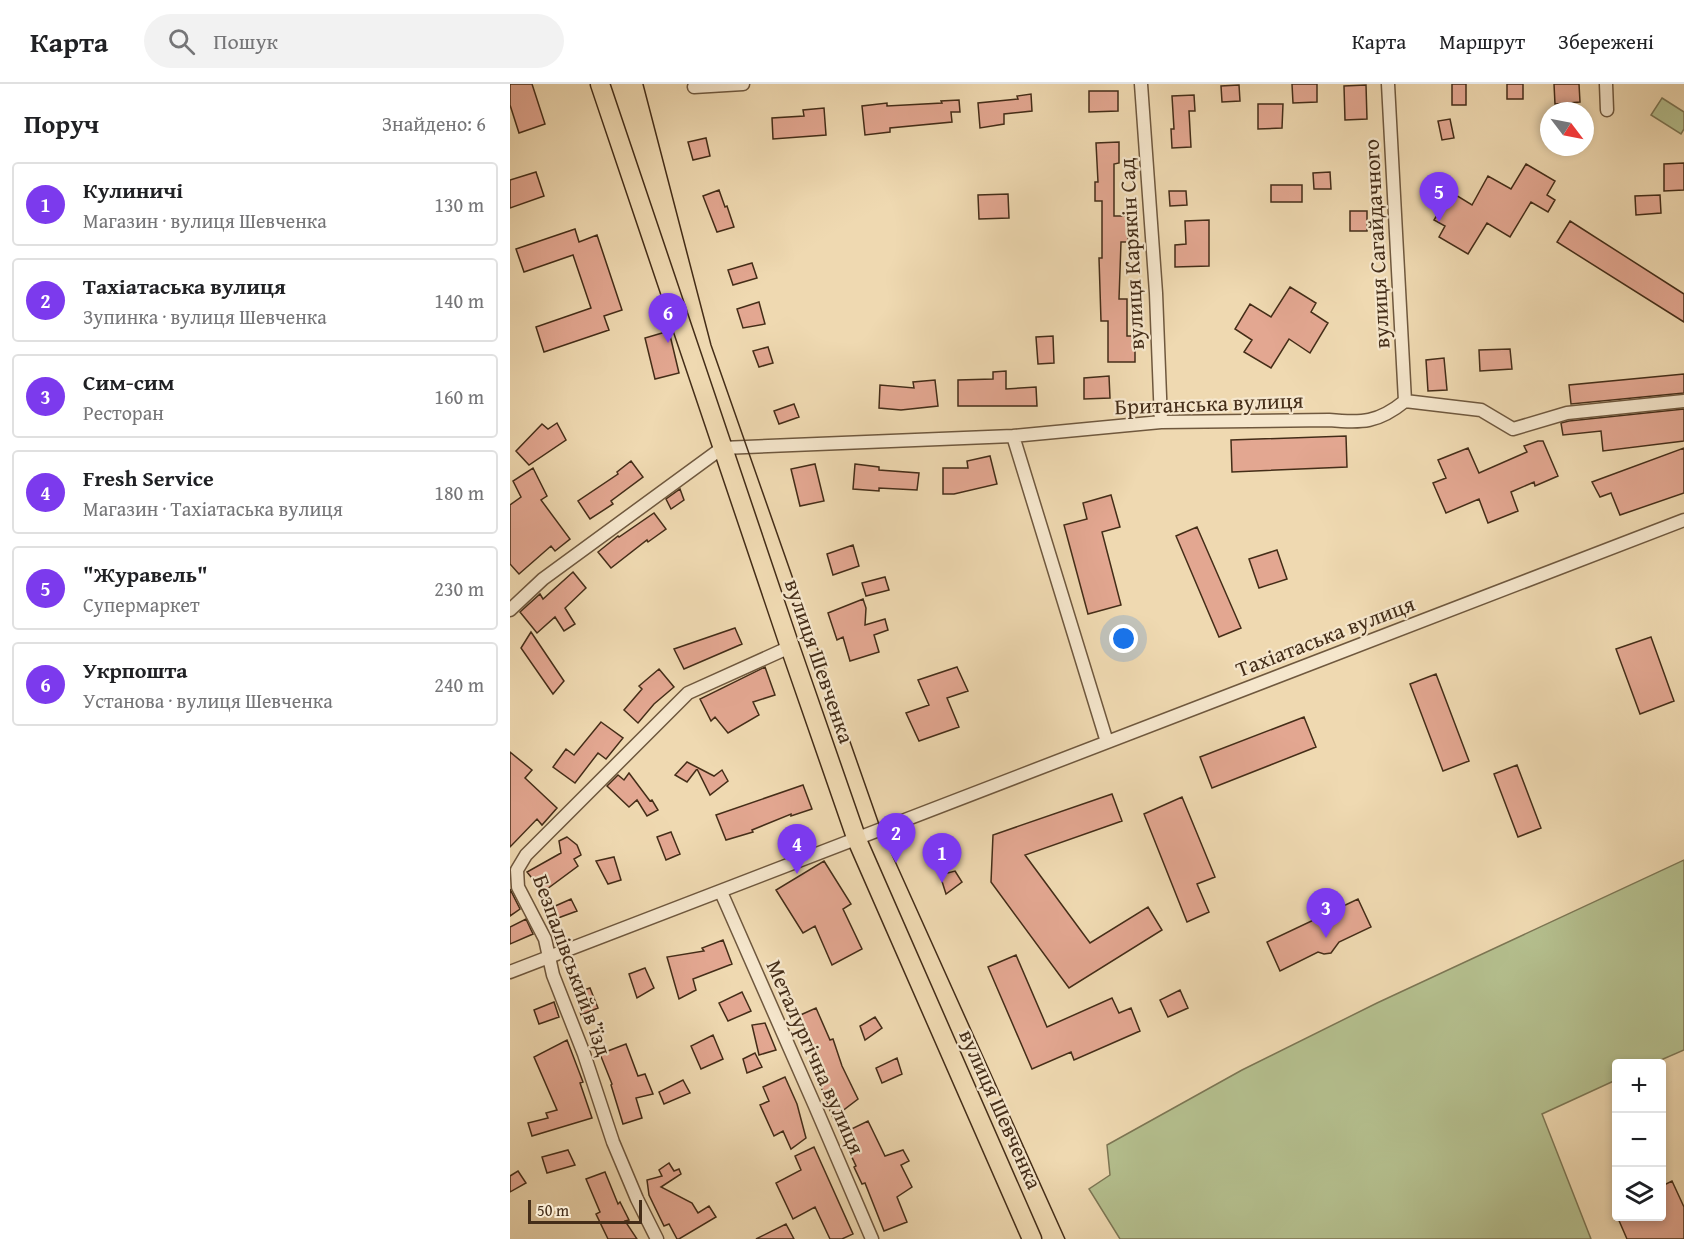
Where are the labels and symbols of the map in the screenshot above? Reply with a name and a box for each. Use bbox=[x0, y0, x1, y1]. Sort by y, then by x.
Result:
north arrow bbox=[1540, 102, 1594, 156]
street label: вулиця Сагайдачного bbox=[1355, 138, 1397, 350]
street label: вулиця Карякін Сад bbox=[1110, 157, 1152, 351]
pin: 5 bbox=[1420, 172, 1458, 222]
pin: 6 bbox=[648, 294, 688, 343]
street label: Британська вулиця bbox=[1114, 384, 1304, 422]
street label: вулиця Шевченка bbox=[777, 575, 863, 748]
street label: Тахіатаська вулиця bbox=[1231, 587, 1419, 685]
your location bbox=[1109, 624, 1138, 653]
pin: 2 bbox=[876, 814, 916, 863]
pin: 4 bbox=[778, 824, 816, 874]
pin: 1 bbox=[922, 834, 962, 883]
street label: Безпалівський в’їзд bbox=[525, 870, 621, 1060]
pin: 3 bbox=[1306, 888, 1346, 938]
street label: Металургічна вулиця bbox=[759, 955, 873, 1159]
street label: вулиця Шевченка bbox=[951, 1024, 1051, 1195]
scale bar bbox=[528, 1197, 642, 1224]

